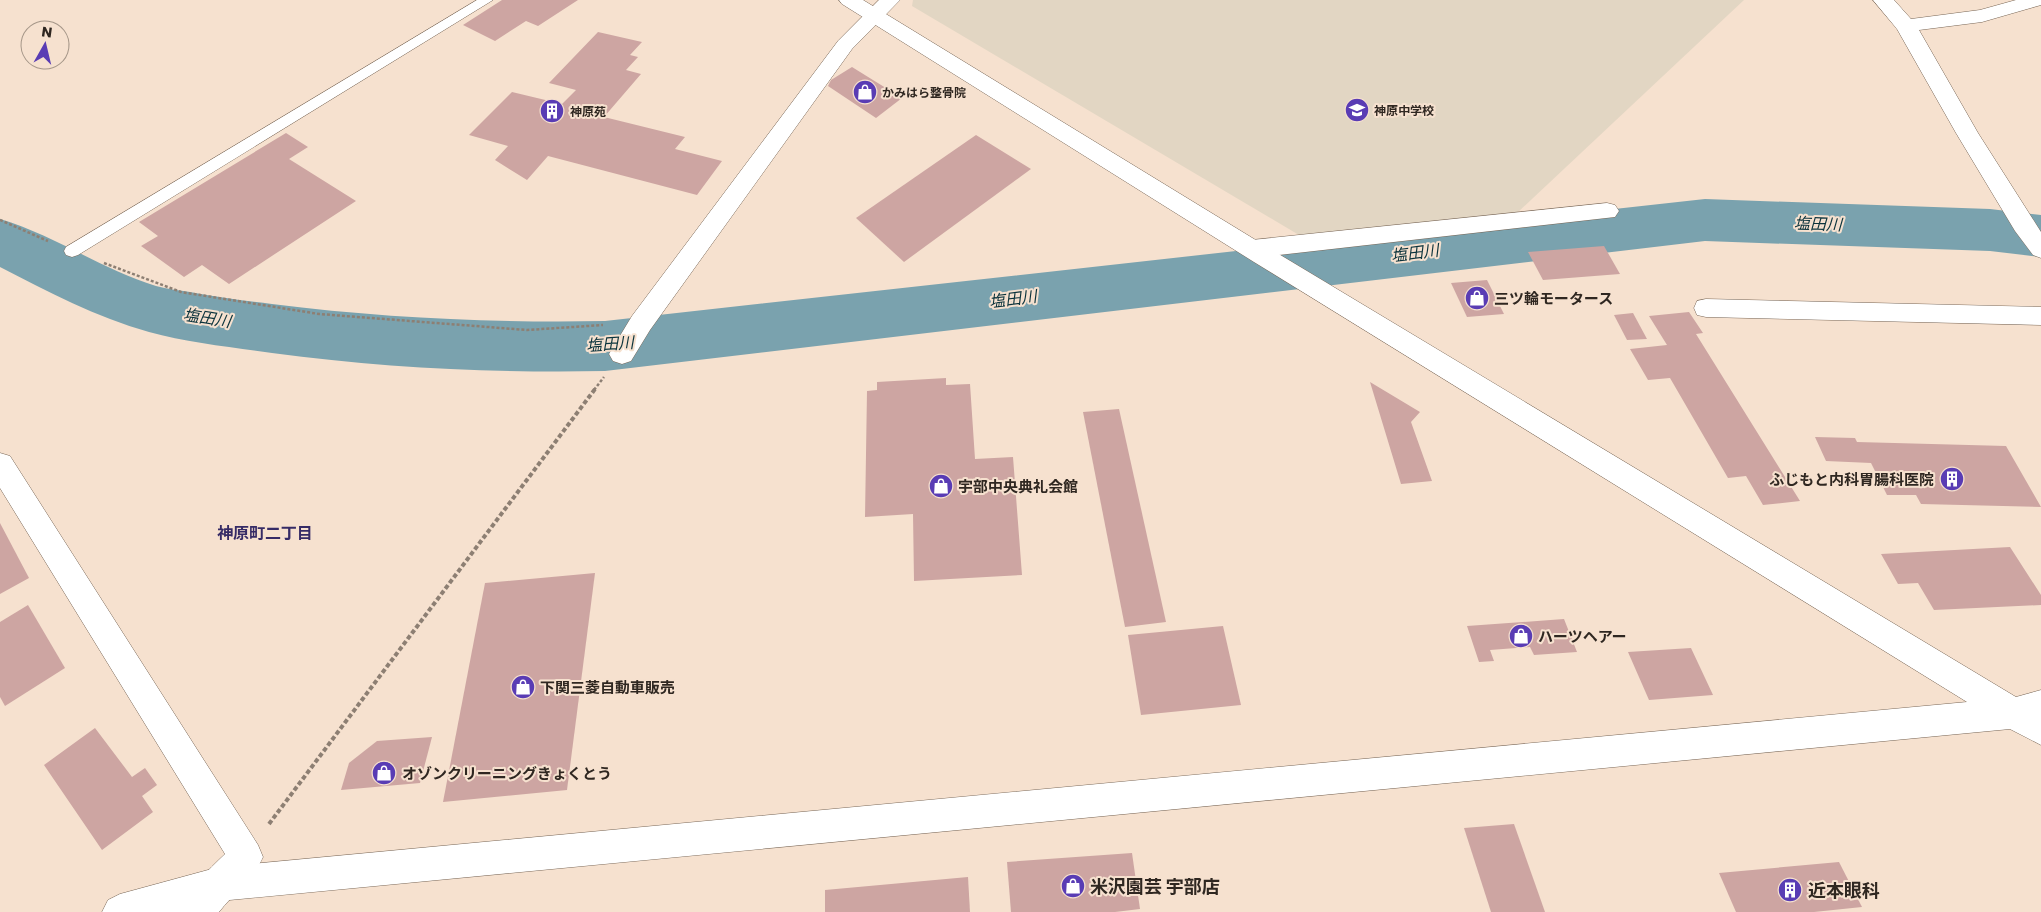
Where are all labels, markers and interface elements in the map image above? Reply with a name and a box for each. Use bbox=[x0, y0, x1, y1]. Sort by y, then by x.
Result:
north arrow bbox=[20, 20, 70, 70]
text: N bbox=[40, 21, 53, 43]
shop icon: かみはら整骨院 bbox=[852, 79, 878, 105]
place label: かみはら整骨院 bbox=[882, 84, 966, 101]
school or university icon: 神原中学校 bbox=[1344, 97, 1370, 123]
building icon: 神原苑 bbox=[539, 98, 565, 124]
place label: 神原中学校 bbox=[1374, 102, 1434, 119]
place label: 神原苑 bbox=[570, 103, 606, 120]
water label: 塩田川 bbox=[1794, 212, 1844, 236]
water label: 塩田川 bbox=[1390, 238, 1442, 267]
water label: 塩田川 bbox=[988, 284, 1040, 313]
shop icon: 三ツ輪モータース bbox=[1464, 285, 1490, 311]
place label: 三ツ輪モータース bbox=[1494, 288, 1613, 309]
water label: 塩田川 bbox=[181, 303, 234, 333]
water label: 塩田川 bbox=[585, 331, 637, 357]
building icon: ふじもと内科胃腸科医院 bbox=[1939, 466, 1965, 492]
place label: ふじもと内科胃腸科医院 bbox=[1769, 469, 1934, 490]
shop icon: 宇部中央典礼会館 bbox=[928, 473, 954, 499]
place label: 宇部中央典礼会館 bbox=[958, 476, 1078, 497]
district label: 神原町二丁目 bbox=[217, 522, 313, 545]
shop icon: ハーツヘアー bbox=[1508, 623, 1534, 649]
place label: ハーツヘアー bbox=[1538, 626, 1627, 647]
shop icon: 下関三菱自動車販売 bbox=[510, 674, 536, 700]
place label: 下関三菱自動車販売 bbox=[540, 677, 675, 698]
shop icon: オゾンクリーニングきょくとう bbox=[371, 760, 397, 786]
place label: オゾンクリーニングきょくとう bbox=[402, 763, 612, 784]
shop icon: 米沢園芸 宇部店 bbox=[1060, 873, 1086, 899]
place label: 米沢園芸 宇部店 bbox=[1090, 874, 1220, 899]
building icon: 近本眼科 bbox=[1777, 877, 1803, 903]
place label: 近本眼科 bbox=[1808, 878, 1880, 903]

